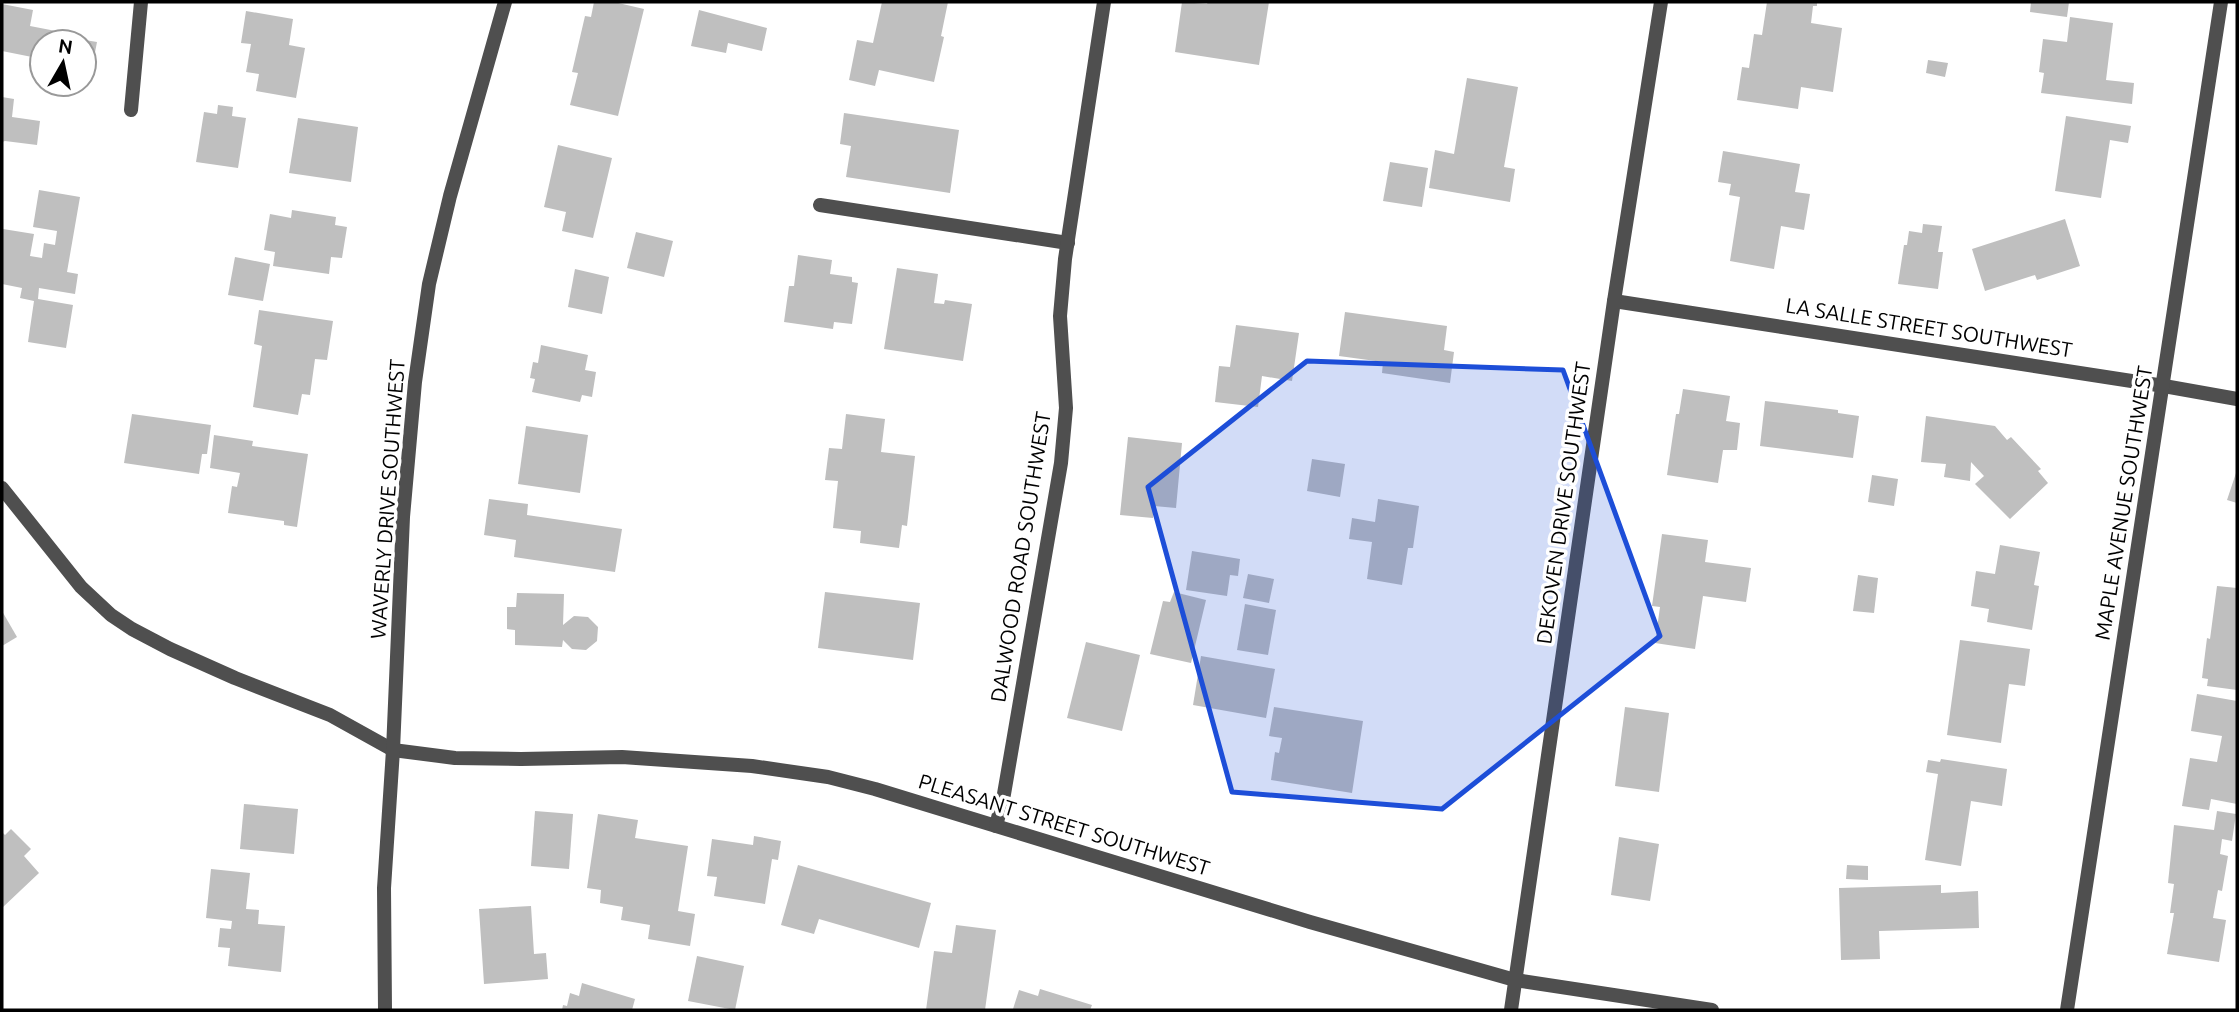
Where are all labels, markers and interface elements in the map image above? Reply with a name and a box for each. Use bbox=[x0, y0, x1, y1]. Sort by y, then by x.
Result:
north arrow bbox=[28, 28, 98, 98]
text: N bbox=[57, 34, 74, 58]
street label: LA SALLE STREET SOUTHWEST bbox=[1784, 292, 2075, 362]
street label: WAVERLY DRIVE SOUTHWEST bbox=[365, 358, 409, 640]
street label: DEKOVEN DRIVE SOUTHWEST bbox=[1531, 360, 1595, 646]
street label: MAPLE AVENUE SOUTHWEST bbox=[2089, 364, 2157, 642]
street label: DALWOOD ROAD SOUTHWEST bbox=[985, 409, 1055, 704]
street label: PLEASANT STREET SOUTHWEST bbox=[916, 768, 1213, 880]

